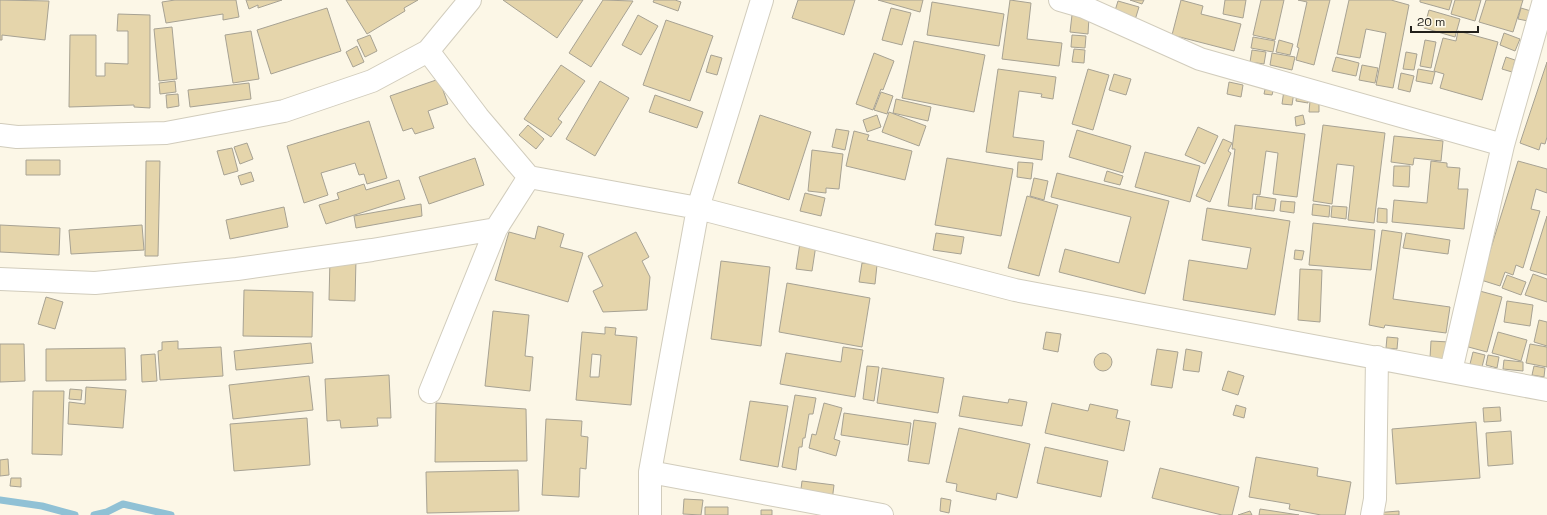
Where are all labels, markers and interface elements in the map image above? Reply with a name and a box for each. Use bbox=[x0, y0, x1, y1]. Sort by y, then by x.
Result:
scale bar bbox=[1411, 8, 1478, 34]
text: 20 m bbox=[1417, 14, 1445, 30]

